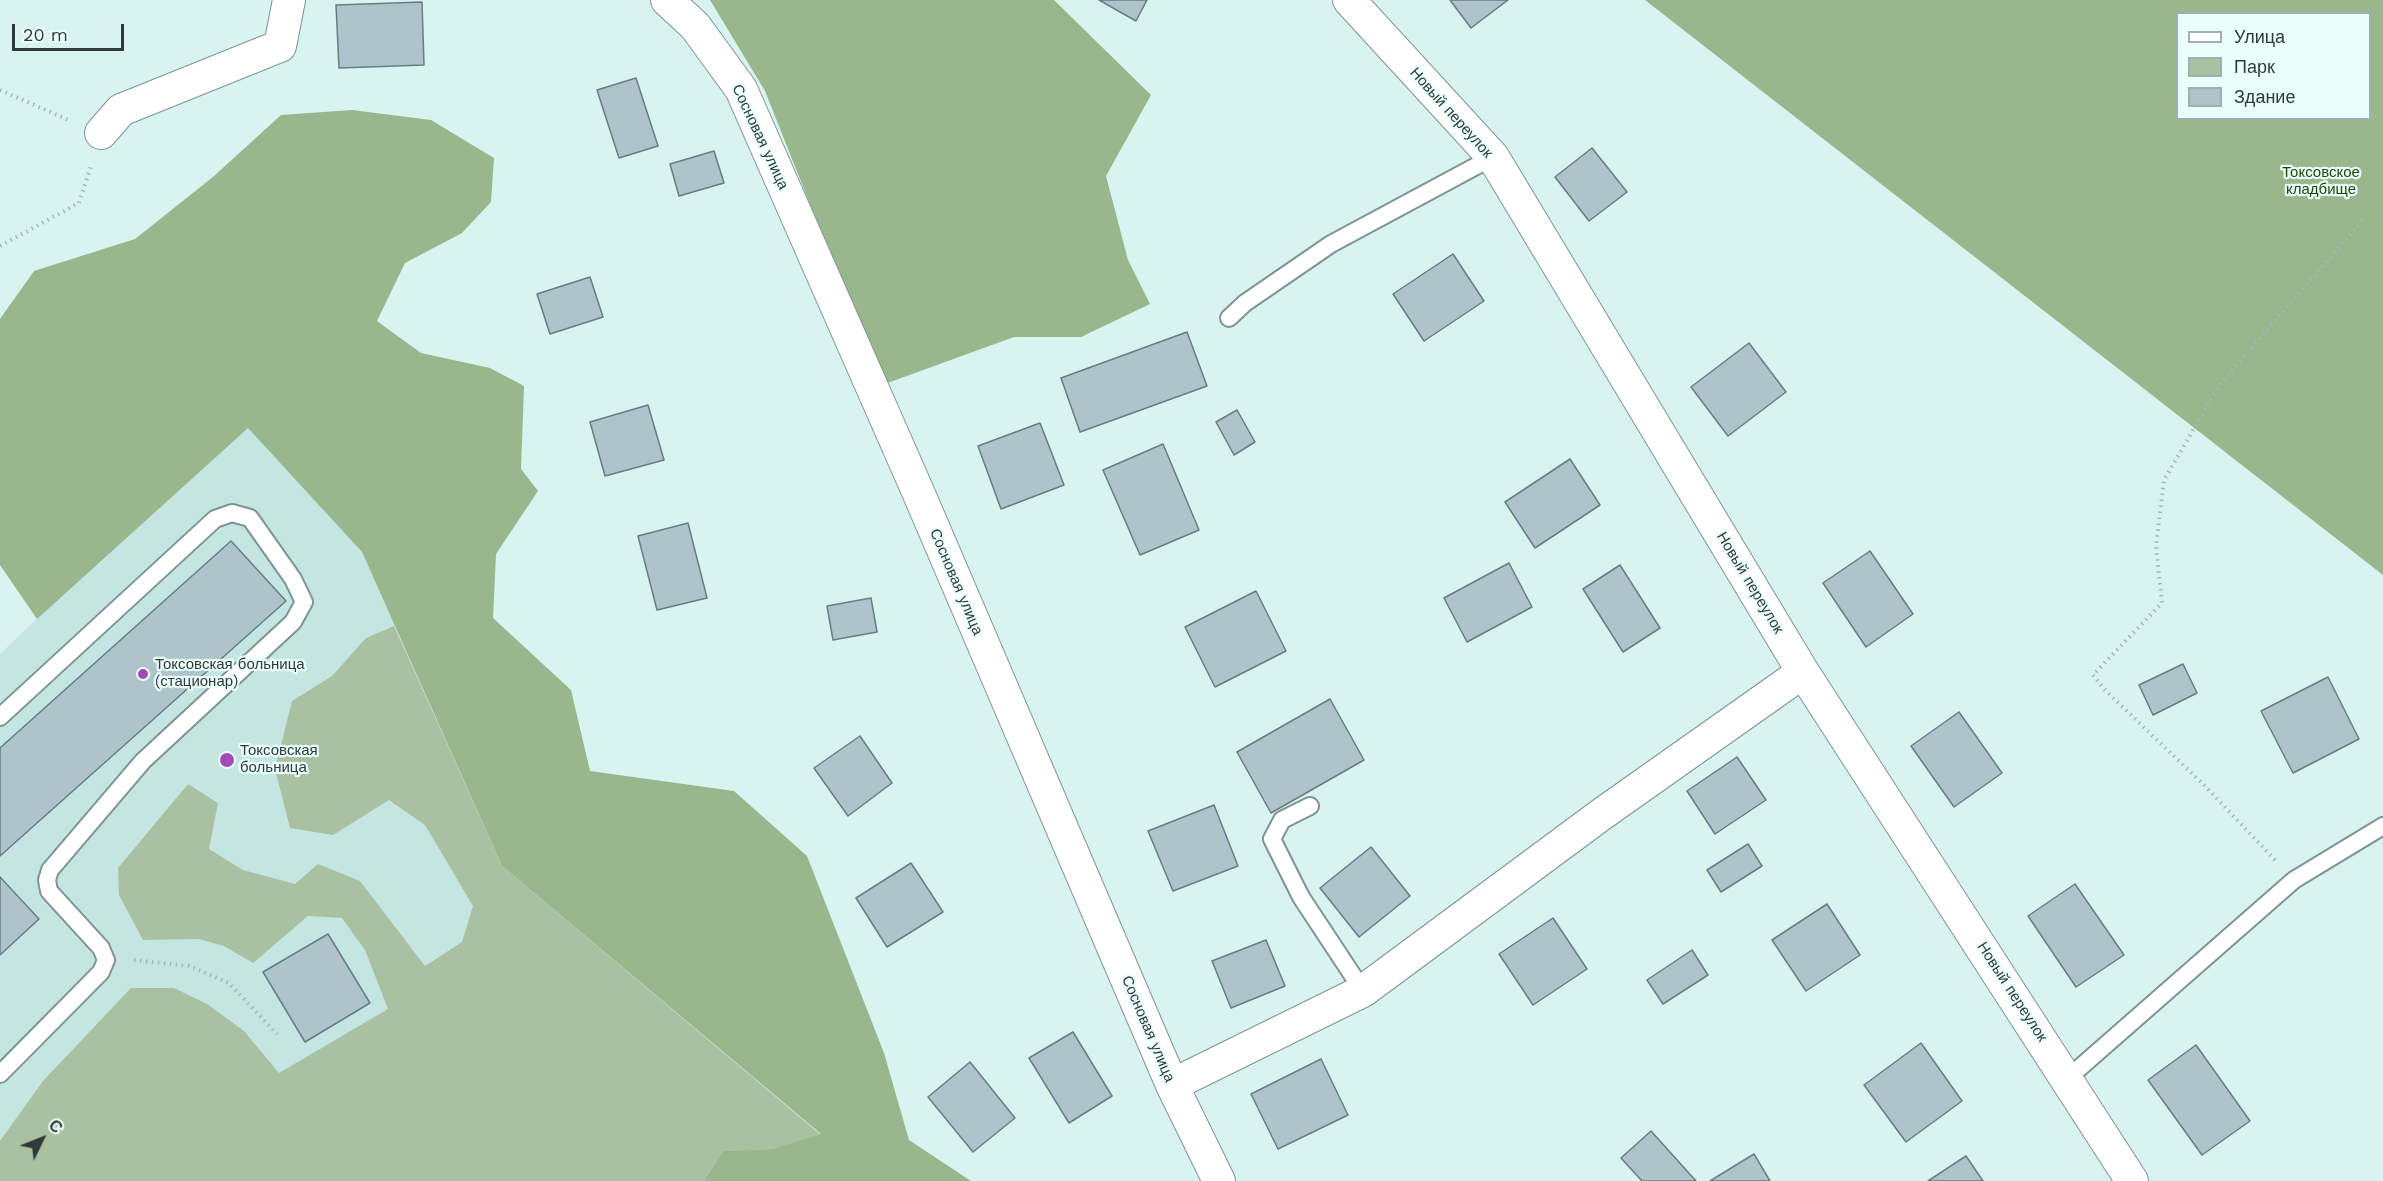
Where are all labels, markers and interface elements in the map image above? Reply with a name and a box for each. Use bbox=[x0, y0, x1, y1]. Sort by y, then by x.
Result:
scale bar bbox=[15, 12, 128, 50]
legend bbox=[2176, 12, 2371, 120]
text: 20 m bbox=[23, 24, 68, 45]
text: Улица bbox=[2234, 26, 2285, 47]
text: Парк bbox=[2234, 56, 2275, 77]
street label: Новый переулок bbox=[1406, 64, 1496, 162]
street label: Сосновая улица bbox=[728, 82, 792, 192]
text: Здание bbox=[2234, 86, 2295, 107]
park label: Токсовское кладбище bbox=[2282, 164, 2360, 199]
street label: Сосновая улица bbox=[925, 526, 987, 638]
street label: Новый переулок bbox=[1713, 529, 1787, 637]
place label: Токсовская больница (стационар) bbox=[155, 656, 305, 691]
marker: Токсовская больница (стационар) bbox=[136, 667, 150, 681]
place label: Токсовская больница bbox=[240, 742, 318, 777]
marker: Токсовская больница bbox=[218, 751, 236, 769]
street label: Новый переулок bbox=[1973, 939, 2051, 1045]
street label: Сосновая улица bbox=[1117, 973, 1179, 1085]
north arrow bbox=[12, 1109, 72, 1169]
text: С bbox=[45, 1116, 66, 1137]

